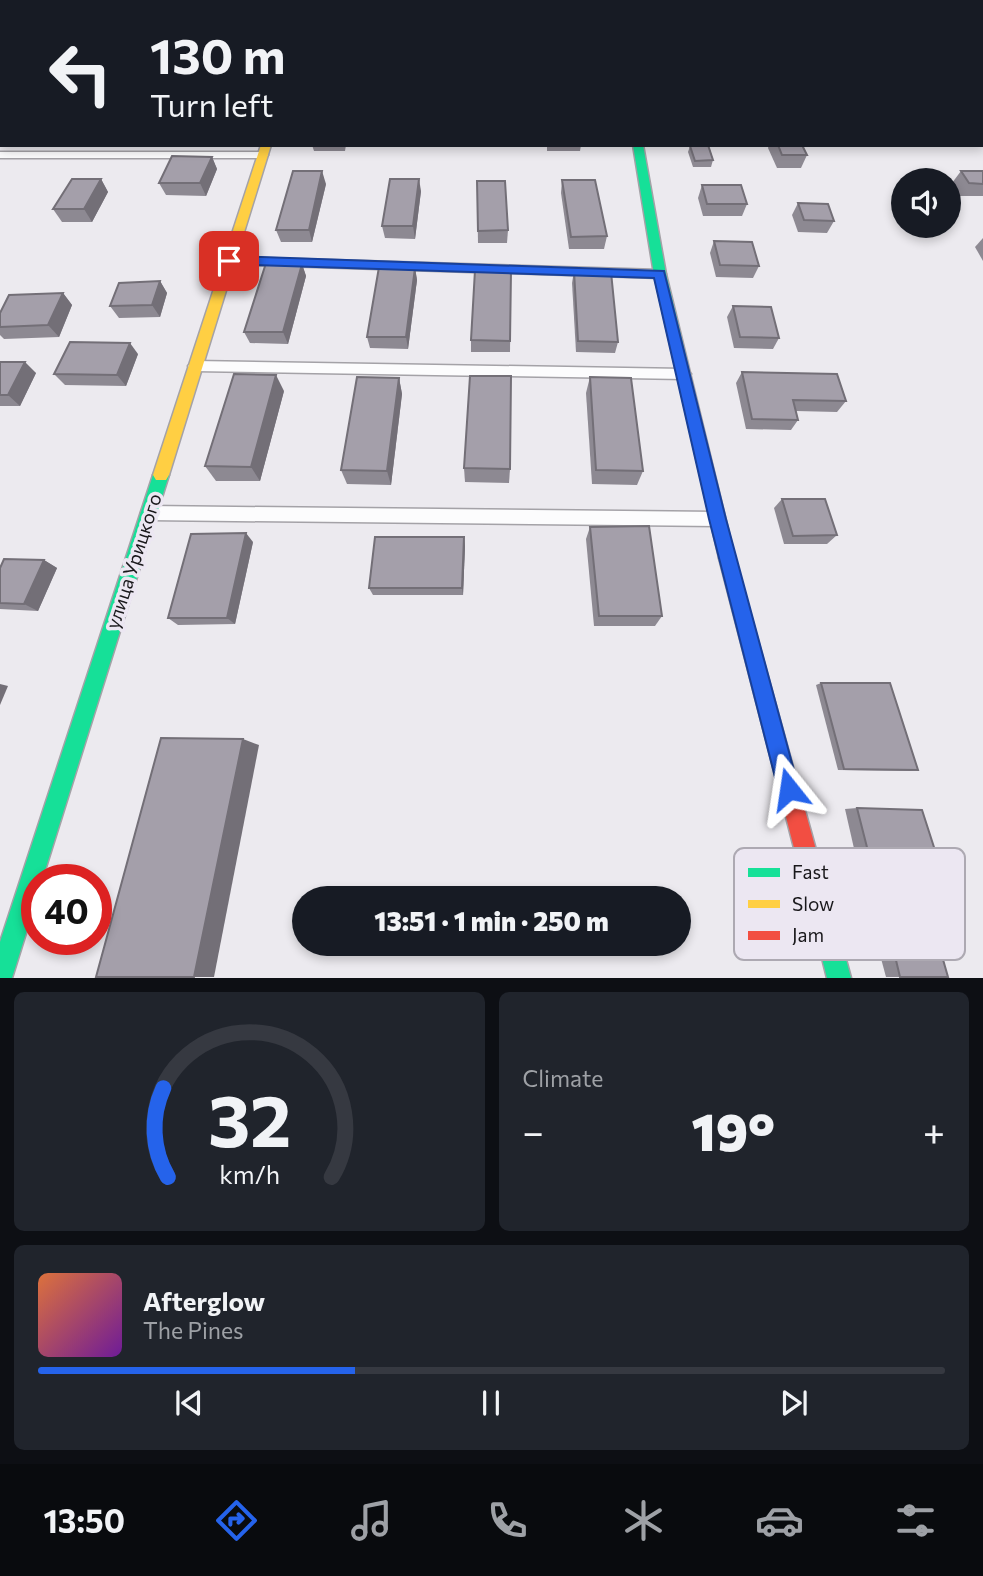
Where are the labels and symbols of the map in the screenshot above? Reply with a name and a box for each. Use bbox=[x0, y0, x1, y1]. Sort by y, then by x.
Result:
pin bbox=[199, 231, 259, 291]
street label: улица Урицкого bbox=[100, 490, 166, 632]
position arrow bbox=[752, 752, 826, 826]
legend bbox=[734, 848, 965, 960]
text: Fast bbox=[792, 860, 829, 883]
speed limit sign: 40 bbox=[21, 864, 112, 955]
text: Slow bbox=[792, 892, 834, 915]
text: Jam bbox=[792, 923, 824, 946]

